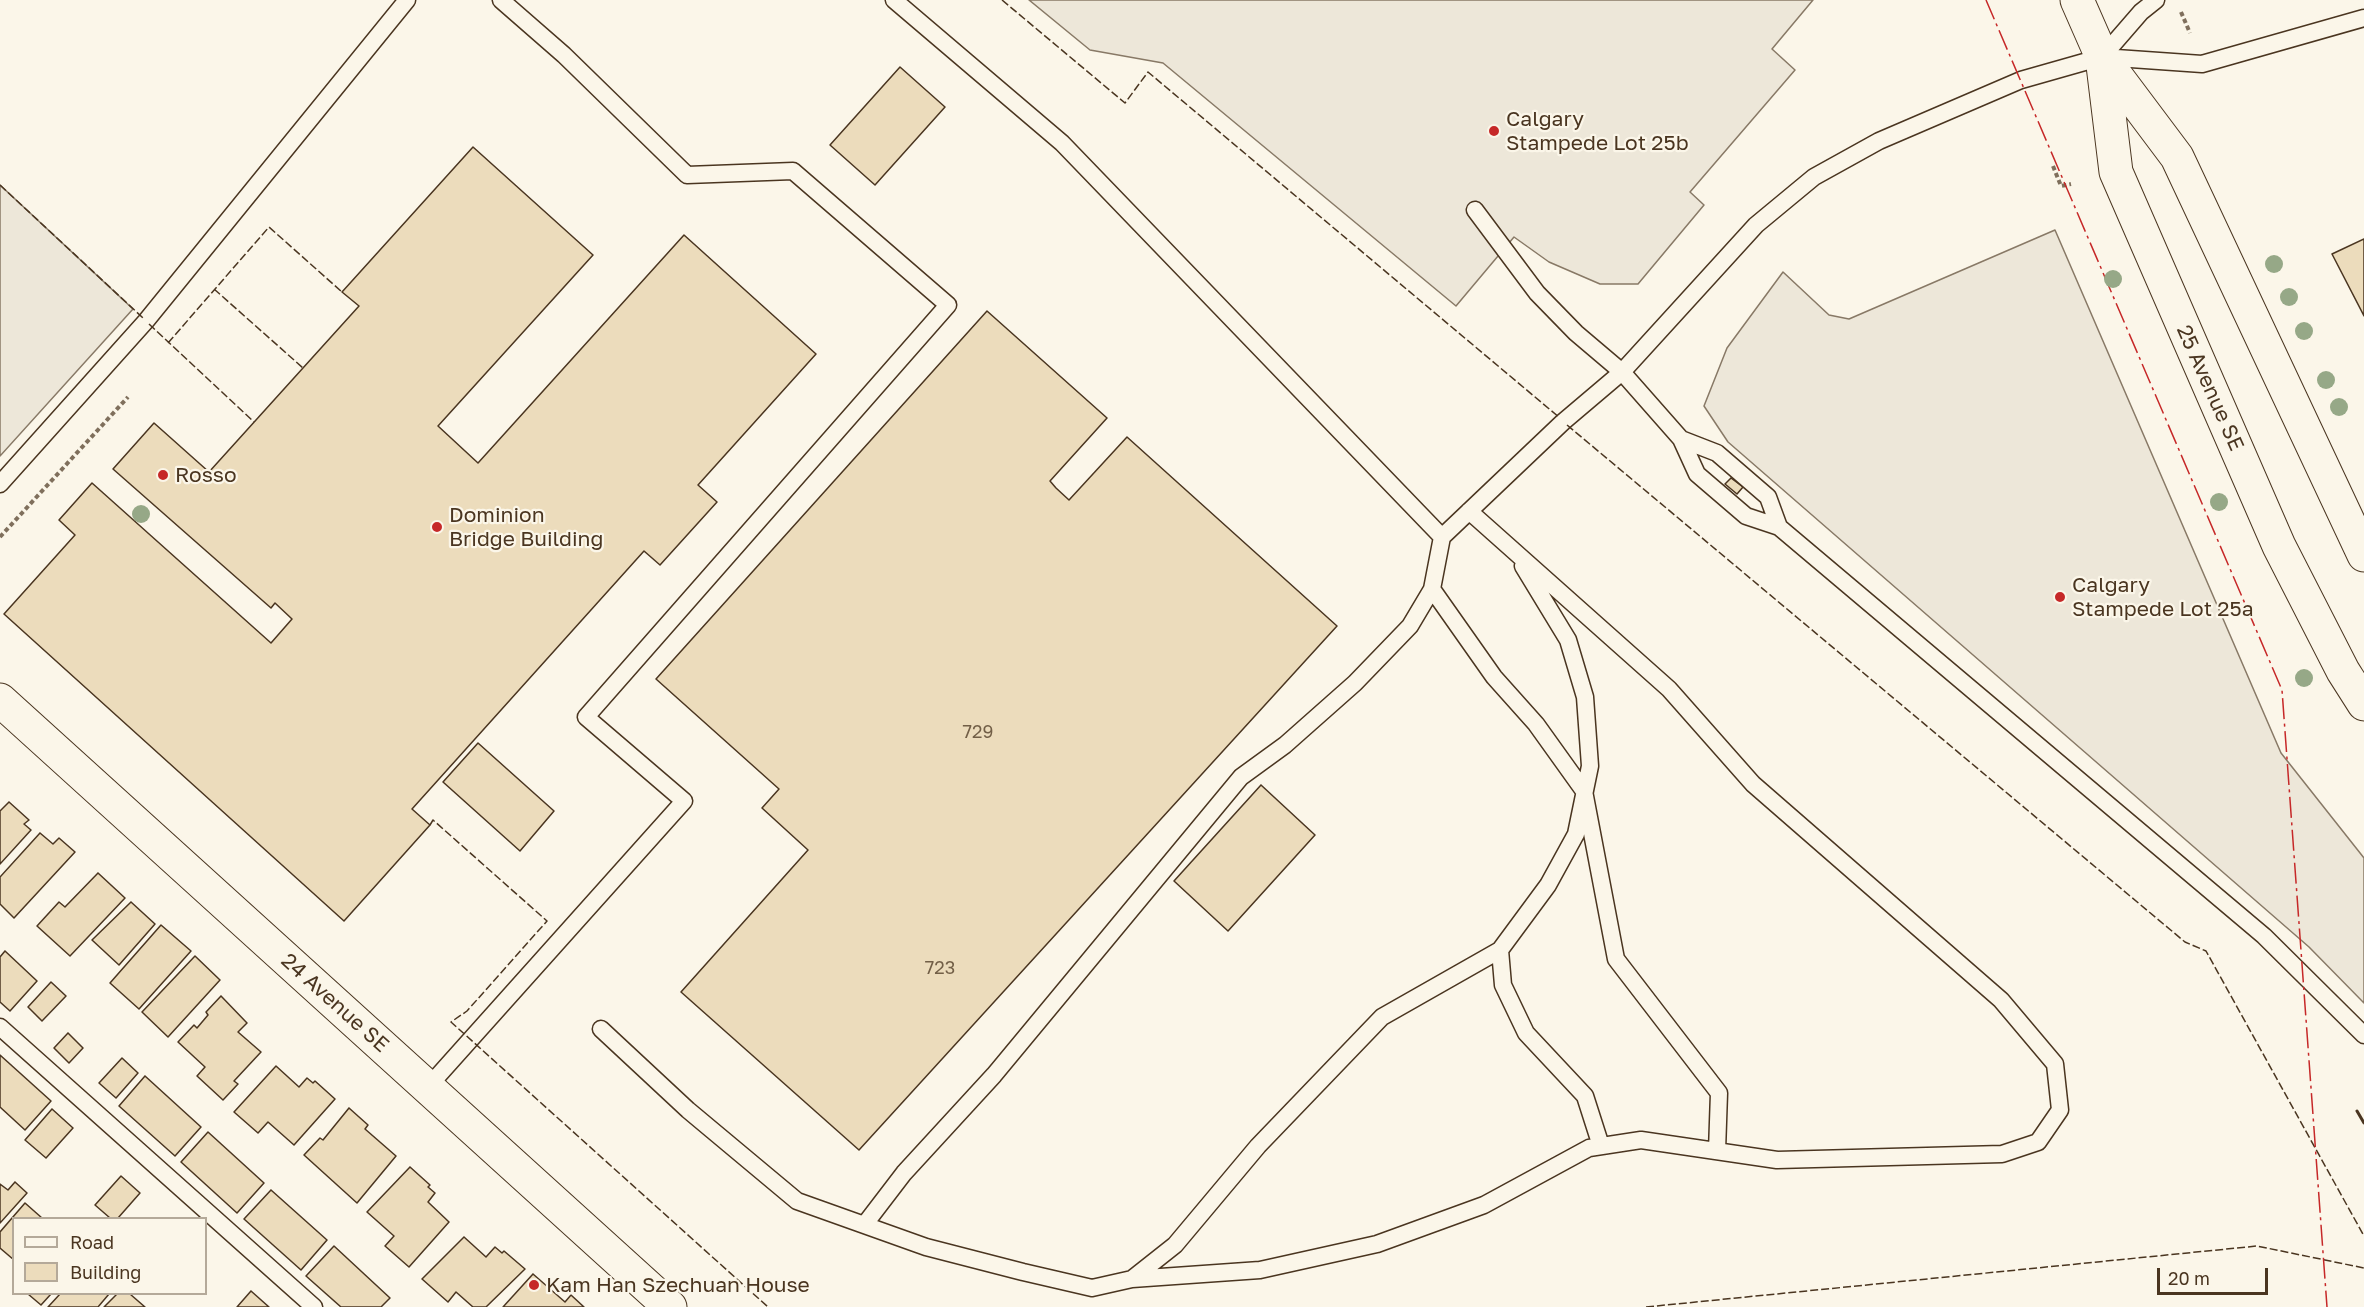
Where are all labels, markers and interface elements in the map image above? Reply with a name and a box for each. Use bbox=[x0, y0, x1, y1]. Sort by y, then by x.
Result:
place label: Calgary Stampede Lot 25b bbox=[1506, 106, 1689, 156]
marker: Calgary Stampede Lot 25b bbox=[1487, 124, 1501, 138]
street label: 25 Avenue SE bbox=[2171, 321, 2249, 455]
place label: Rosso bbox=[175, 462, 237, 488]
marker: Rosso bbox=[156, 468, 170, 482]
place label: Dominion Bridge Building bbox=[449, 502, 603, 552]
marker: Dominion Bridge Building bbox=[430, 520, 444, 534]
place label: Calgary Stampede Lot 25a bbox=[2072, 572, 2254, 622]
marker: Calgary Stampede Lot 25a bbox=[2053, 590, 2067, 604]
house number: 729 bbox=[963, 721, 993, 743]
street label: 24 Avenue SE bbox=[276, 948, 394, 1058]
house number: 723 bbox=[925, 957, 955, 979]
legend bbox=[12, 1217, 207, 1295]
text: Road bbox=[70, 1231, 114, 1253]
scale bar bbox=[2160, 1256, 2271, 1294]
text: Building bbox=[70, 1261, 141, 1283]
text: 20 m bbox=[2168, 1267, 2210, 1289]
place label: Kam Han Szechuan House bbox=[546, 1272, 810, 1298]
marker: Kam Han Szechuan House bbox=[527, 1278, 541, 1292]

